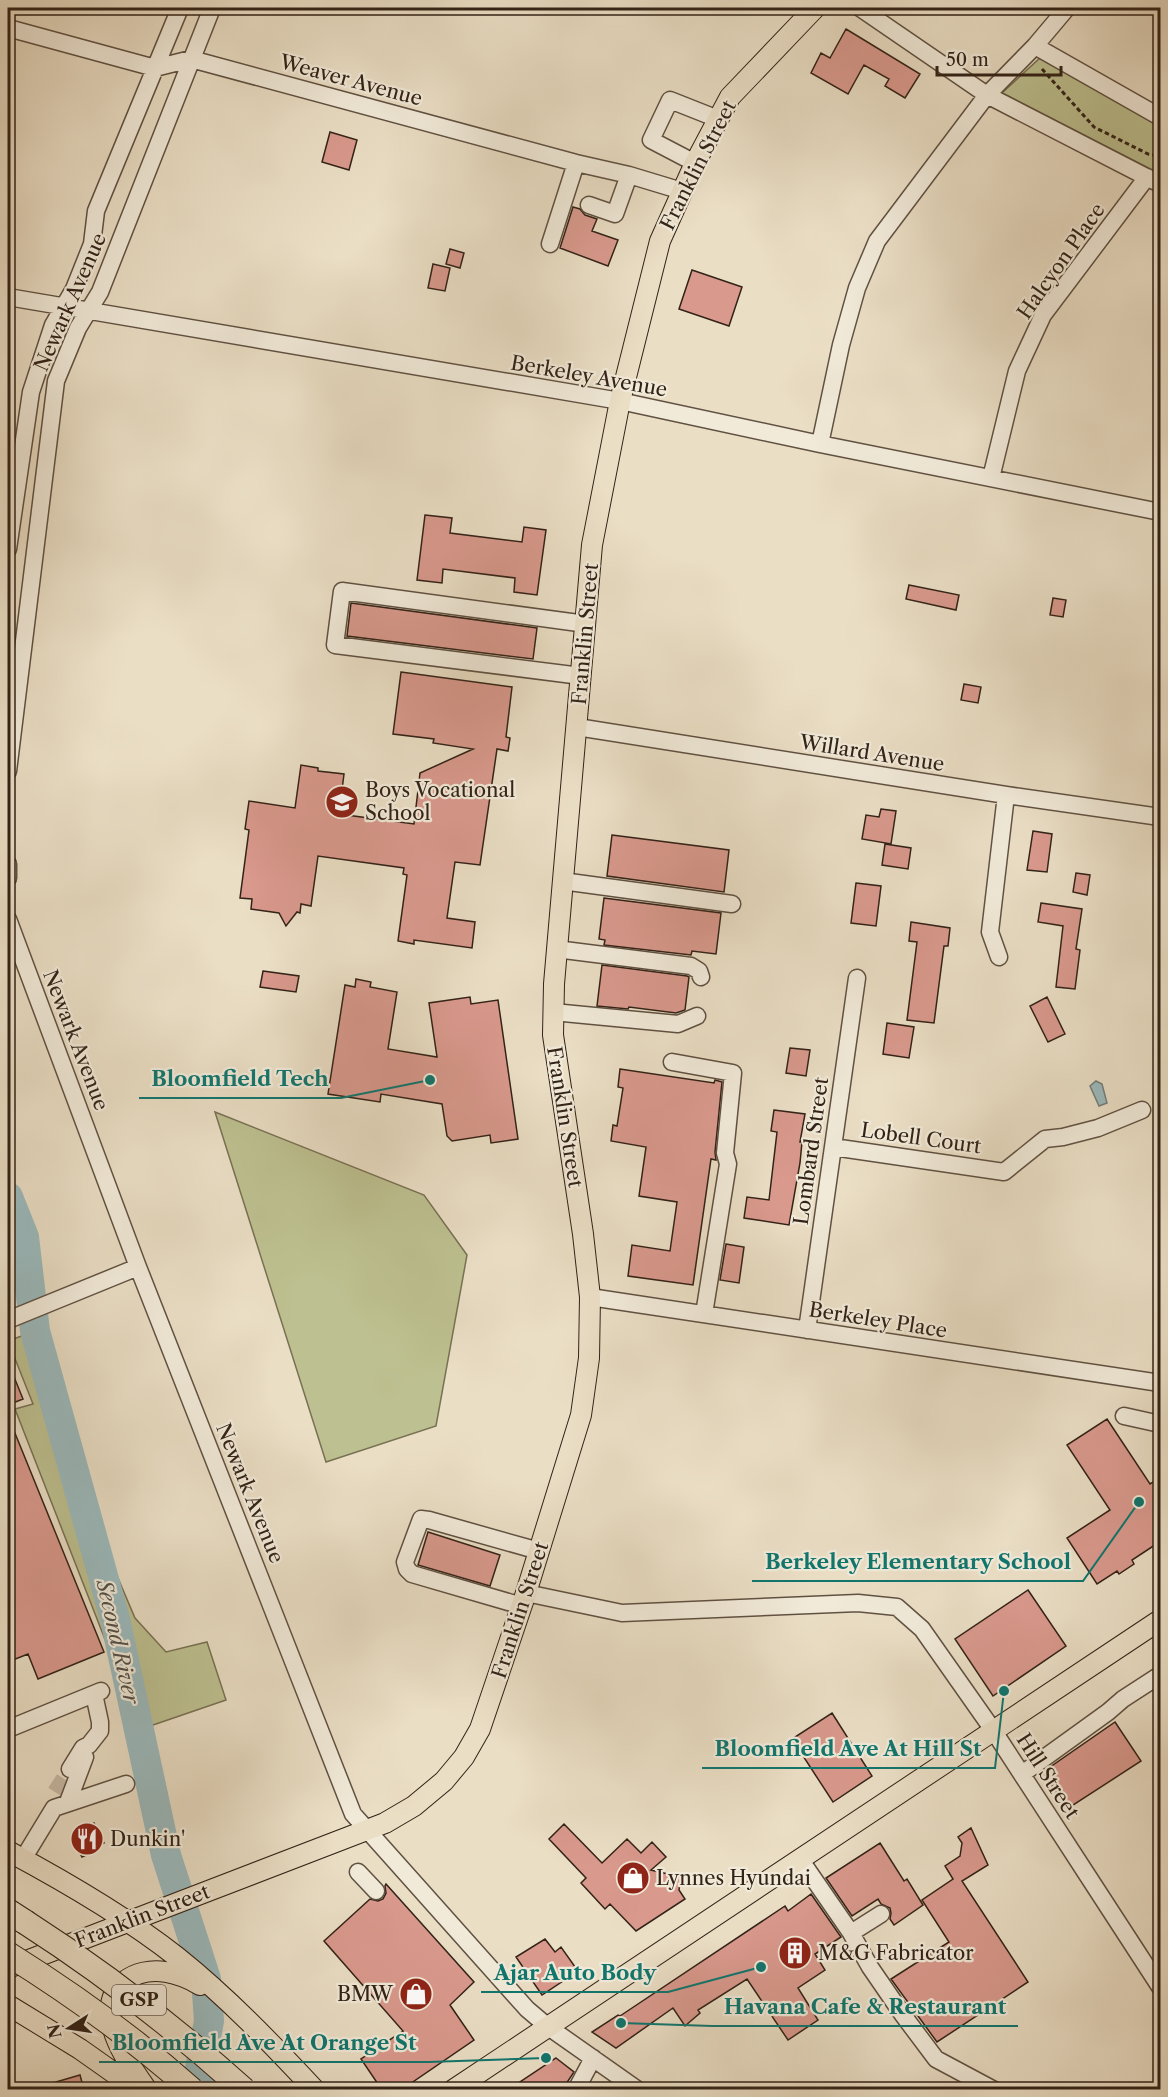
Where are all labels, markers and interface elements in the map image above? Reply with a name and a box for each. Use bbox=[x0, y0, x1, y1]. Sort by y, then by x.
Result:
scale bar bbox=[937, 39, 1062, 77]
street label: Weaver Avenue bbox=[276, 49, 425, 111]
text: 50 m bbox=[946, 49, 989, 71]
street label: Franklin Street bbox=[655, 96, 741, 234]
street label: Halcyon Place bbox=[1012, 198, 1110, 324]
street label: Newark Avenue bbox=[29, 229, 111, 375]
street label: Berkeley Avenue bbox=[509, 350, 669, 402]
street label: Franklin Street bbox=[567, 562, 603, 706]
street label: Willard Avenue bbox=[797, 730, 946, 776]
place label: Boys Vocational School bbox=[365, 778, 515, 825]
school or university icon: Boys Vocational School bbox=[324, 784, 360, 820]
street label: Newark Avenue bbox=[38, 966, 114, 1114]
street label: Franklin Street bbox=[542, 1045, 588, 1189]
callout: Bloomfield Tech bbox=[139, 1059, 341, 1098]
text: Bloomfield Tech bbox=[151, 1066, 329, 1091]
street label: Lombard Street bbox=[789, 1076, 833, 1226]
street label: Lobell Court bbox=[859, 1118, 983, 1158]
street label: Berkeley Place bbox=[807, 1297, 949, 1343]
street label: Newark Avenue bbox=[211, 1420, 289, 1566]
street label: Franklin Street bbox=[487, 1539, 553, 1681]
callout: Berkeley Elementary School bbox=[752, 1542, 1083, 1581]
text: Berkeley Elementary School bbox=[765, 1549, 1071, 1574]
water label: Second River bbox=[91, 1576, 145, 1708]
callout: Bloomfield Ave At Hill St bbox=[702, 1729, 995, 1768]
street label: Hill Street bbox=[1011, 1729, 1085, 1823]
text: Bloomfield Ave At Hill St bbox=[715, 1736, 982, 1761]
restaurant icon: Dunkin' bbox=[69, 1821, 105, 1857]
place label: Dunkin' bbox=[110, 1827, 185, 1851]
shop icon: Lynnes Hyundai bbox=[615, 1860, 651, 1896]
place label: Lynnes Hyundai bbox=[656, 1866, 811, 1890]
street label: Franklin Street bbox=[71, 1879, 213, 1953]
building icon: M&G Fabricator bbox=[777, 1935, 813, 1971]
place label: M&G Fabricator bbox=[818, 1941, 974, 1965]
callout: Ajar Auto Body bbox=[481, 1953, 668, 1992]
text: Ajar Auto Body bbox=[493, 1960, 657, 1985]
shop icon: BMW bbox=[398, 1976, 434, 2012]
place label: BMW bbox=[337, 1982, 394, 2006]
road number: GSP bbox=[112, 1985, 166, 2015]
callout: Havana Cafe & Restaurant bbox=[712, 1987, 1018, 2026]
text: Havana Cafe & Restaurant bbox=[724, 1994, 1007, 2019]
north arrow bbox=[39, 1998, 99, 2058]
text: N bbox=[43, 2022, 66, 2040]
callout: Bloomfield Ave At Orange St bbox=[99, 2023, 429, 2062]
text: Bloomfield Ave At Orange St bbox=[112, 2030, 417, 2055]

